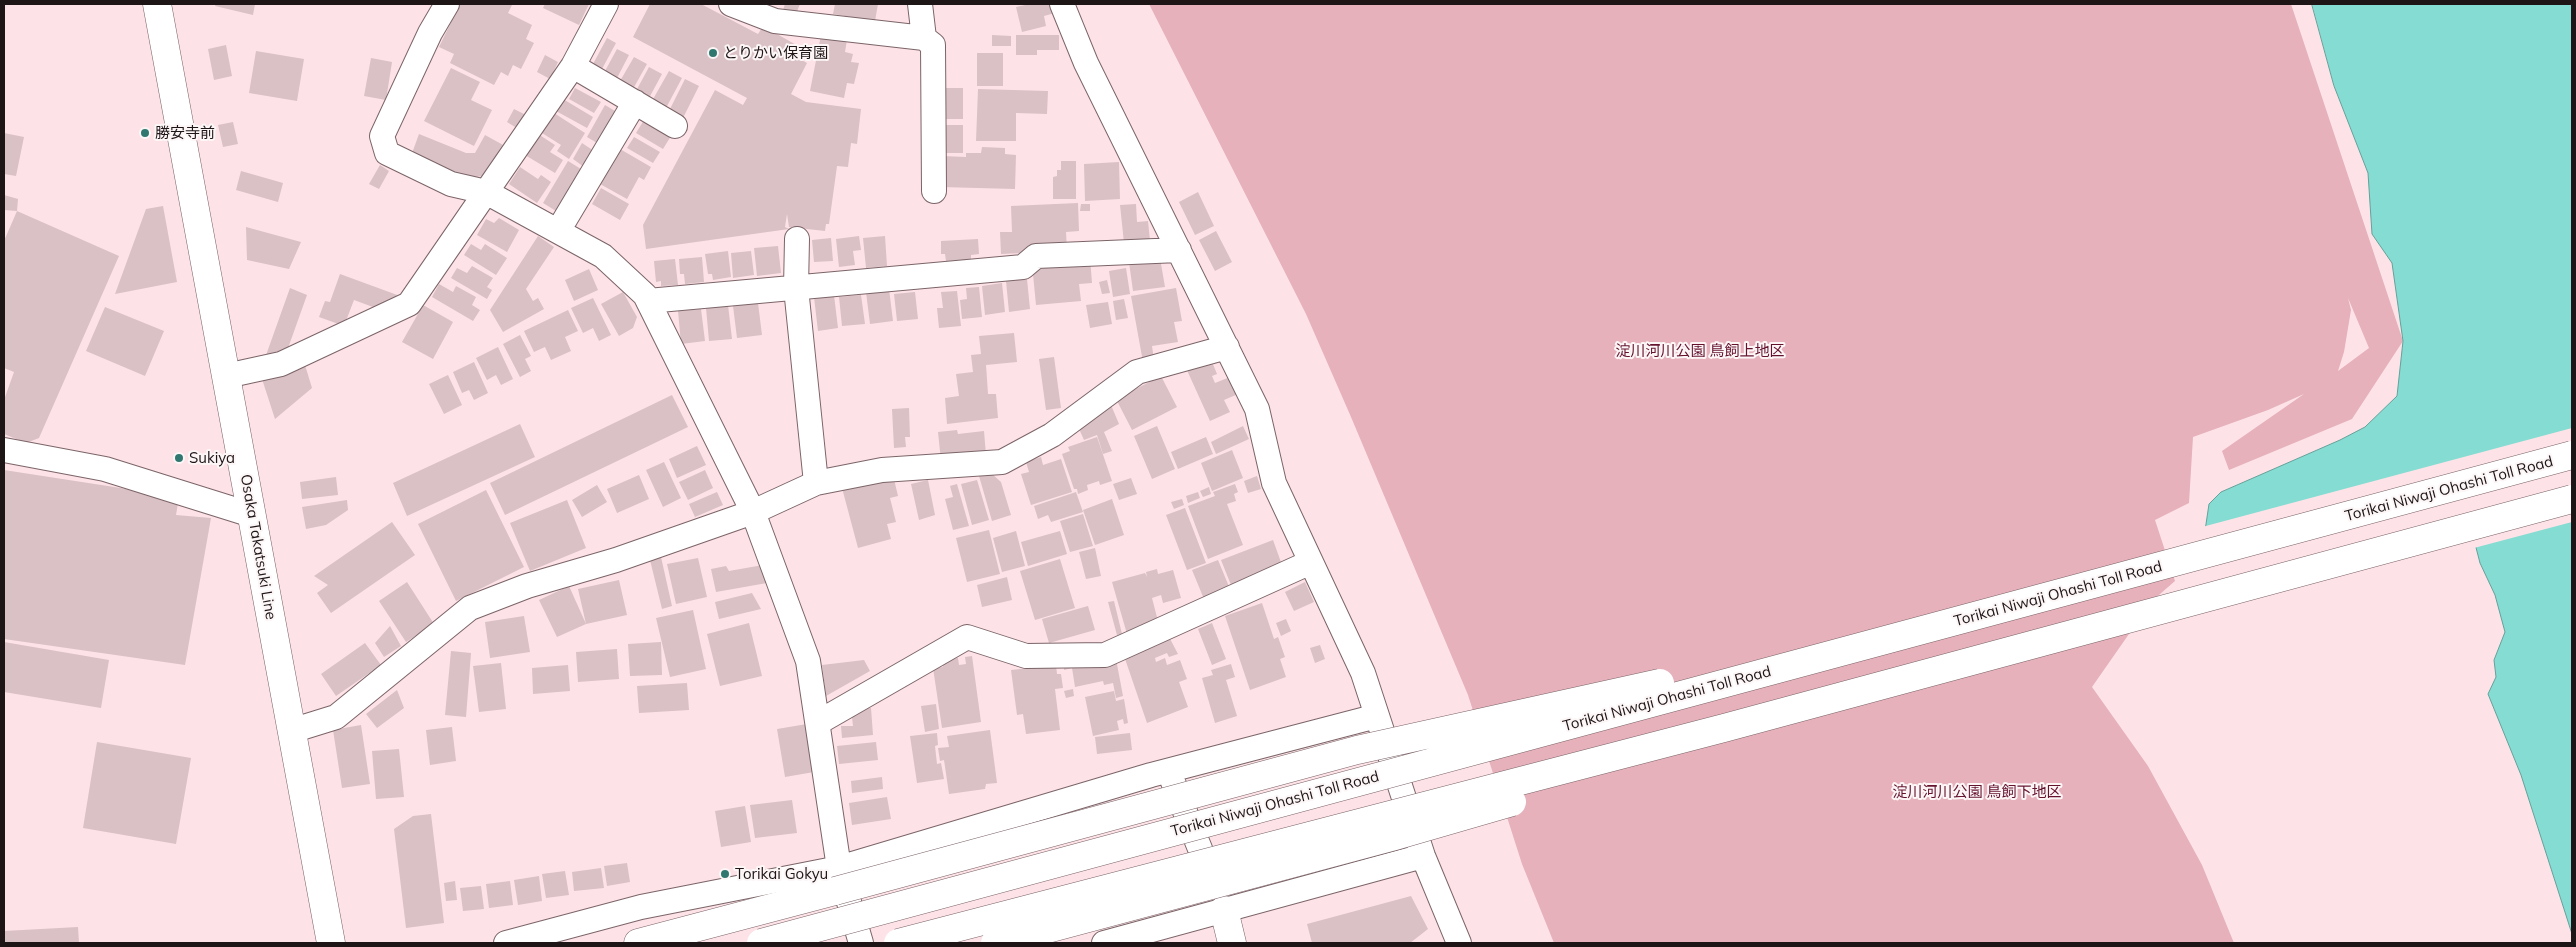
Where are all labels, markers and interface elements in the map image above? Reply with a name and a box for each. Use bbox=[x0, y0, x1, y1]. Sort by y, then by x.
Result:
place label: とりかい保育園 bbox=[723, 44, 828, 62]
marker: とりかい保育園 bbox=[707, 47, 719, 59]
place label: 勝安寺前 bbox=[155, 124, 215, 142]
marker: 勝安寺前 bbox=[139, 127, 151, 139]
park label: 淀川河川公園 鳥飼上地区 bbox=[1616, 342, 1784, 360]
place label: Sukiya bbox=[189, 449, 235, 467]
marker: Sukiya bbox=[173, 452, 185, 464]
street label: Torikai Niwaji Ohashi Toll Road bbox=[2343, 453, 2555, 525]
street label: Osaka Takatsuki Line bbox=[236, 473, 280, 621]
street label: Torikai Niwaji Ohashi Toll Road bbox=[1952, 558, 2164, 630]
street label: Torikai Niwaji Ohashi Toll Road bbox=[1561, 663, 1773, 735]
street label: Torikai Niwaji Ohashi Toll Road bbox=[1169, 768, 1381, 840]
park label: 淀川河川公園 鳥飼下地区 bbox=[1893, 783, 2061, 801]
place label: Torikai Gokyu bbox=[735, 865, 828, 883]
marker: Torikai Gokyu bbox=[719, 868, 731, 880]

